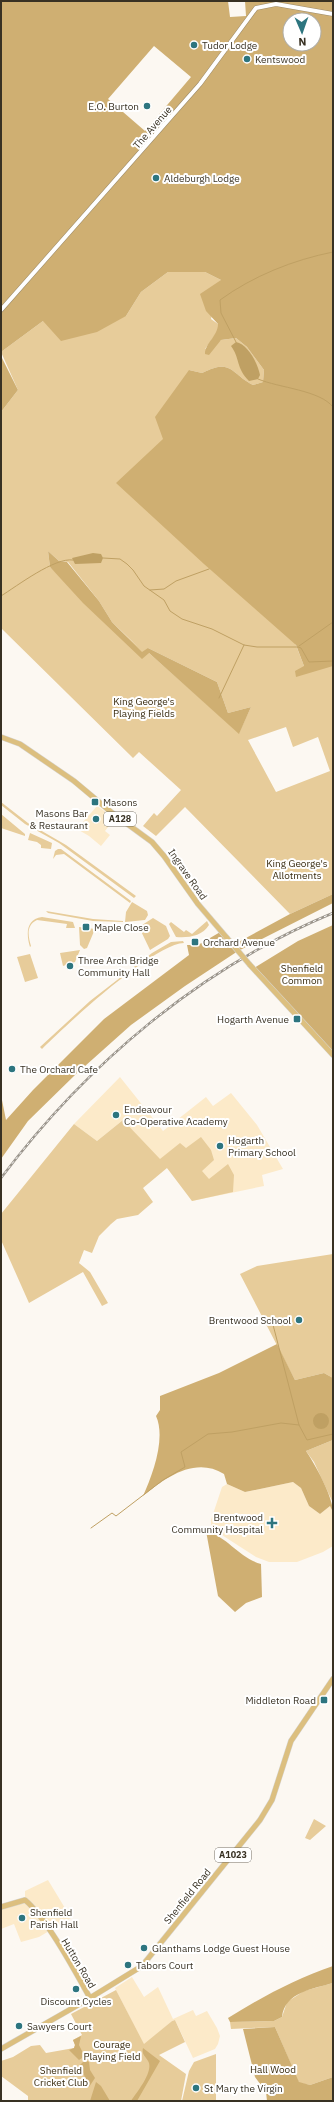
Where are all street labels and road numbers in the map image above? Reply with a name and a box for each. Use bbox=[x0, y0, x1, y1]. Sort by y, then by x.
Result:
street label: The Avenue bbox=[130, 103, 175, 151]
road number: A128 bbox=[104, 812, 136, 826]
street label: Ingrave Road bbox=[165, 846, 210, 902]
road number: A1023 bbox=[215, 1848, 251, 1862]
street label: Shenfield Road bbox=[161, 1866, 214, 1927]
street label: Hutton Road bbox=[59, 1936, 99, 1991]

